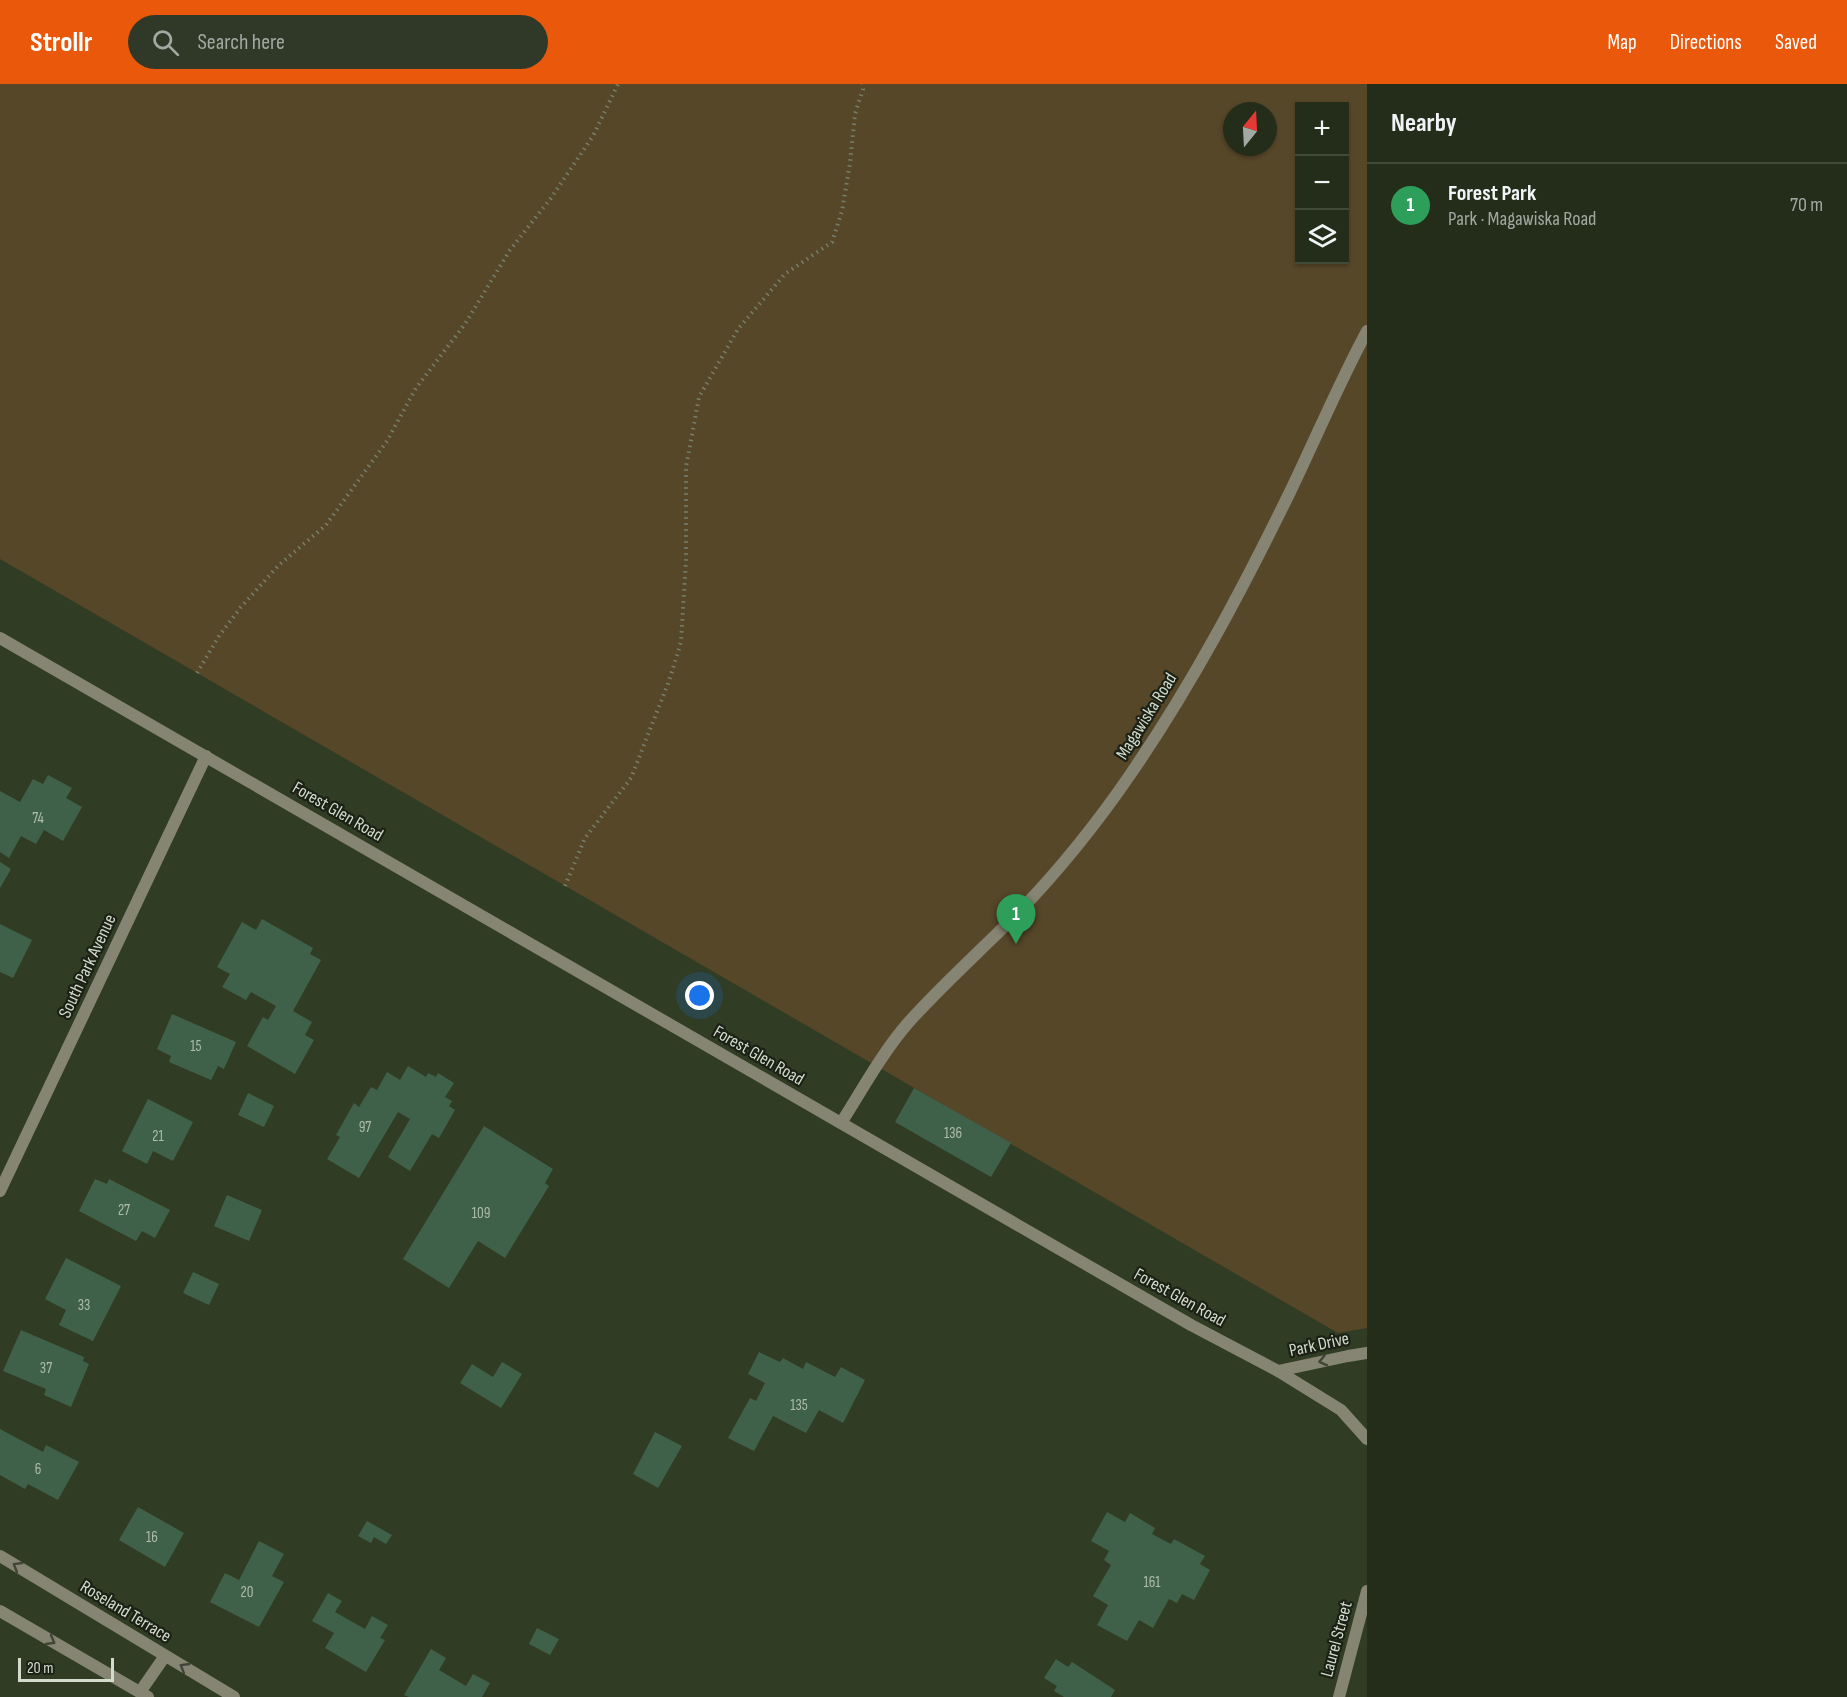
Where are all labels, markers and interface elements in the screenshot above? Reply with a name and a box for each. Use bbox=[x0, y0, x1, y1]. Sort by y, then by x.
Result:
search box bbox=[128, 15, 548, 69]
text: Strollr bbox=[30, 26, 92, 59]
icon: search bbox=[149, 26, 182, 59]
text: Search here bbox=[197, 29, 285, 56]
text: Map bbox=[1607, 30, 1637, 55]
text: Directions bbox=[1670, 30, 1742, 55]
text: Saved bbox=[1775, 30, 1817, 55]
north arrow bbox=[1223, 102, 1277, 156]
map controls bbox=[1295, 102, 1349, 264]
button: + bbox=[1295, 102, 1349, 156]
text: Nearby bbox=[1391, 108, 1457, 139]
button: − bbox=[1295, 156, 1349, 210]
text: Forest Park bbox=[1448, 180, 1536, 207]
text: 1 bbox=[1407, 193, 1414, 217]
text: 70 m bbox=[1790, 193, 1823, 217]
text: Park · Magawiska Road bbox=[1448, 207, 1596, 231]
button: layers bbox=[1295, 210, 1349, 264]
street label: Magawiska Road bbox=[1112, 669, 1181, 763]
street label: Forest Glen Road bbox=[289, 777, 387, 846]
house number: 74 bbox=[32, 809, 44, 828]
pin: 1 bbox=[996, 894, 1036, 944]
street label: South Park Avenue bbox=[54, 911, 121, 1021]
your location bbox=[685, 981, 714, 1010]
street label: Forest Glen Road bbox=[710, 1021, 808, 1090]
house number: 15 bbox=[190, 1037, 202, 1056]
house number: 97 bbox=[359, 1118, 371, 1137]
house number: 136 bbox=[944, 1124, 962, 1143]
house number: 21 bbox=[152, 1127, 164, 1146]
house number: 27 bbox=[118, 1201, 130, 1220]
house number: 109 bbox=[472, 1204, 490, 1223]
street label: Forest Glen Road bbox=[1130, 1264, 1229, 1331]
house number: 33 bbox=[78, 1296, 90, 1315]
street label: Park Drive bbox=[1287, 1328, 1351, 1361]
one-way arrow bbox=[1318, 1354, 1328, 1367]
house number: 37 bbox=[40, 1359, 52, 1378]
house number: 135 bbox=[790, 1396, 808, 1415]
house number: 6 bbox=[35, 1460, 41, 1479]
house number: 16 bbox=[146, 1528, 158, 1547]
one-way arrow bbox=[13, 1562, 23, 1574]
house number: 161 bbox=[1143, 1573, 1161, 1592]
street label: Roseland Terrace bbox=[76, 1576, 175, 1647]
house number: 20 bbox=[241, 1583, 253, 1602]
street label: Laurel Street bbox=[1316, 1599, 1357, 1679]
one-way arrow bbox=[45, 1633, 55, 1645]
scale bar bbox=[18, 1655, 114, 1682]
text: 20 m bbox=[27, 1659, 54, 1678]
one-way arrow bbox=[180, 1663, 190, 1674]

